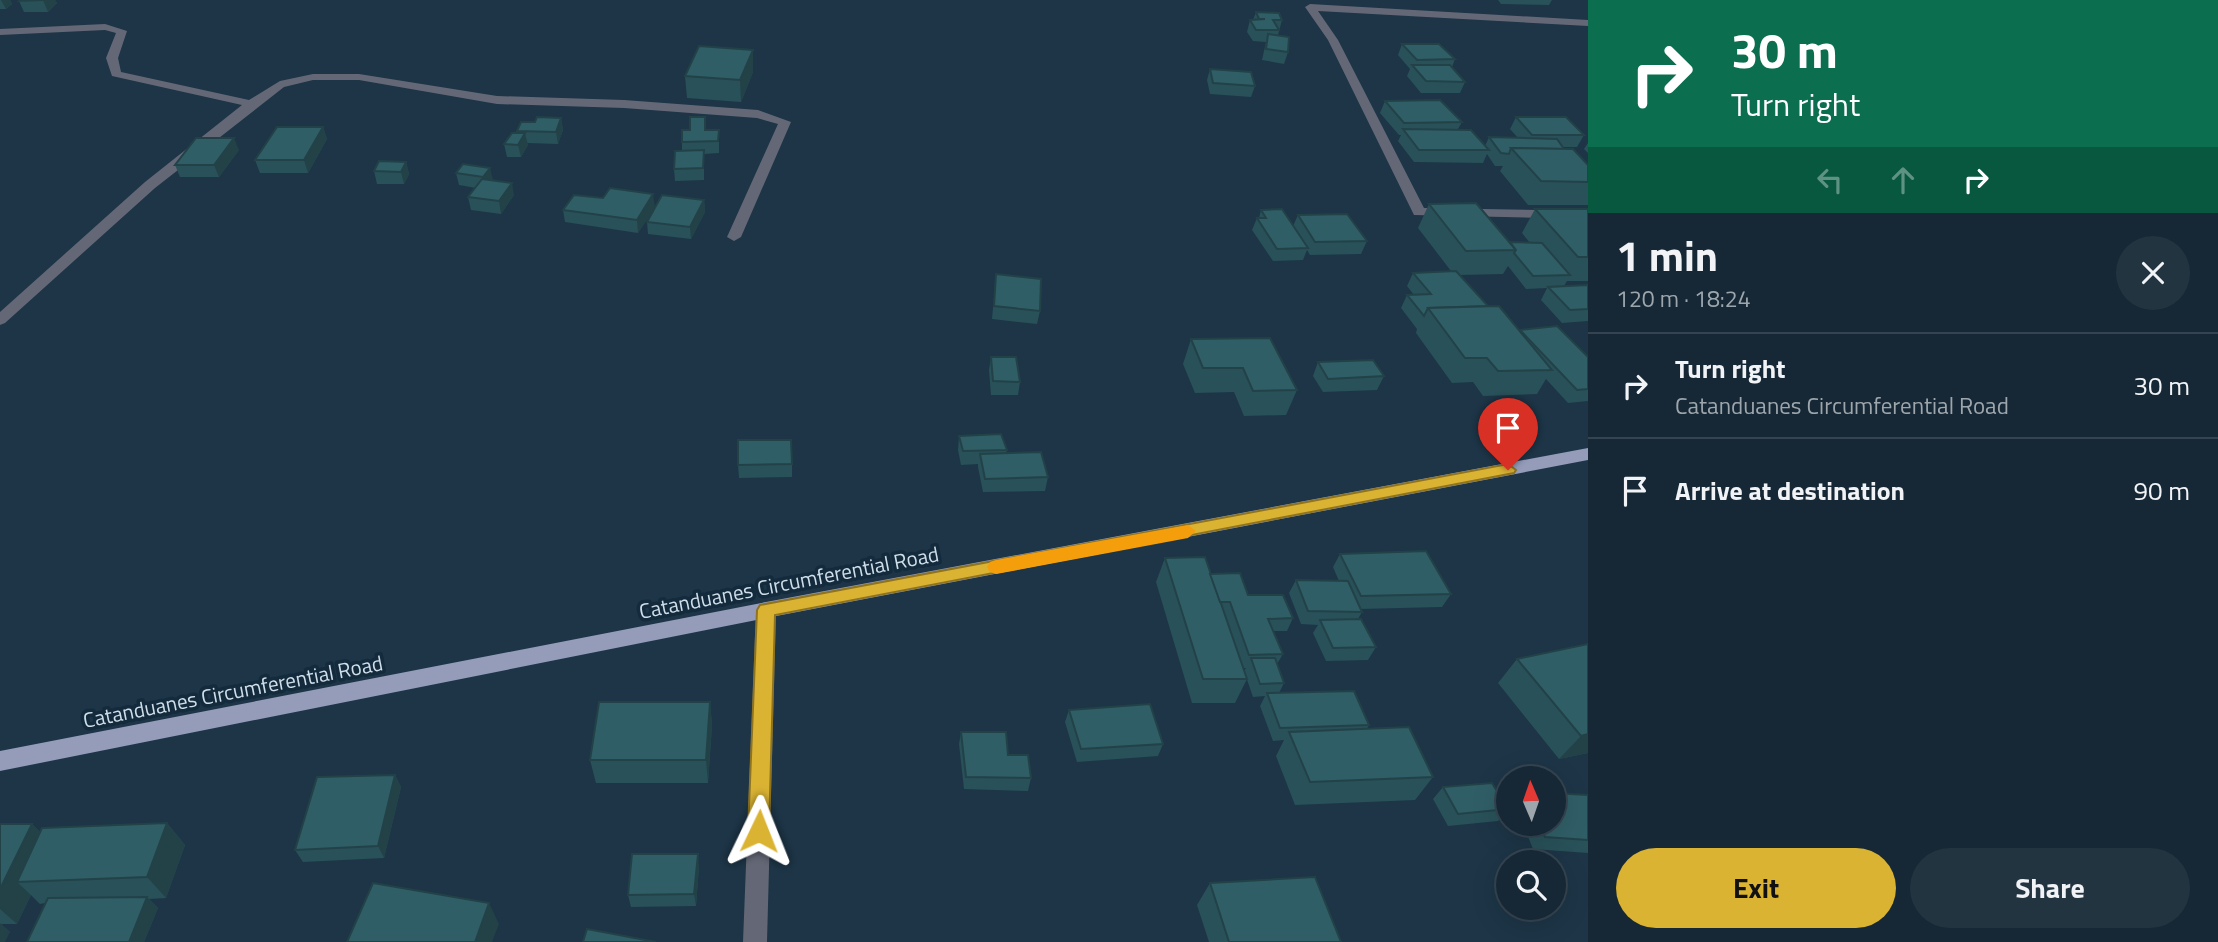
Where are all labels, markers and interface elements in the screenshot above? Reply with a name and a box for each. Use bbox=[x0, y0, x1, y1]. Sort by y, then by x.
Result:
text: 30 m bbox=[1731, 12, 1838, 87]
icon: right bbox=[1616, 28, 1707, 119]
text: Turn right bbox=[1731, 80, 1860, 128]
icon: left bbox=[1811, 161, 1849, 199]
icon: ahead bbox=[1884, 161, 1922, 199]
icon: right bbox=[1957, 161, 1995, 199]
text: 1 min bbox=[1616, 223, 1718, 287]
button: close bbox=[2116, 236, 2190, 310]
text: 120 m · 18:24 bbox=[1616, 281, 1751, 316]
text: Turn right bbox=[1675, 349, 1786, 388]
text: 30 m bbox=[2133, 366, 2190, 405]
icon: right bbox=[1616, 367, 1654, 405]
text: Catanduanes Circumferential Road bbox=[1675, 388, 2009, 423]
pin bbox=[1478, 398, 1538, 470]
icon: arrive bbox=[1489, 409, 1527, 447]
text: Arrive at destination bbox=[1675, 471, 1905, 510]
text: 90 m bbox=[2133, 471, 2190, 510]
icon: arrive bbox=[1616, 472, 1654, 510]
street label: Catanduanes Circumferential Road bbox=[636, 537, 941, 627]
street label: Catanduanes Circumferential Road bbox=[80, 646, 385, 736]
north arrow bbox=[1496, 766, 1566, 836]
map controls bbox=[1496, 766, 1566, 920]
position arrow bbox=[722, 794, 796, 868]
button: Exit bbox=[1616, 848, 1896, 928]
button: Share bbox=[1910, 848, 2190, 928]
button: search bbox=[1496, 850, 1566, 920]

